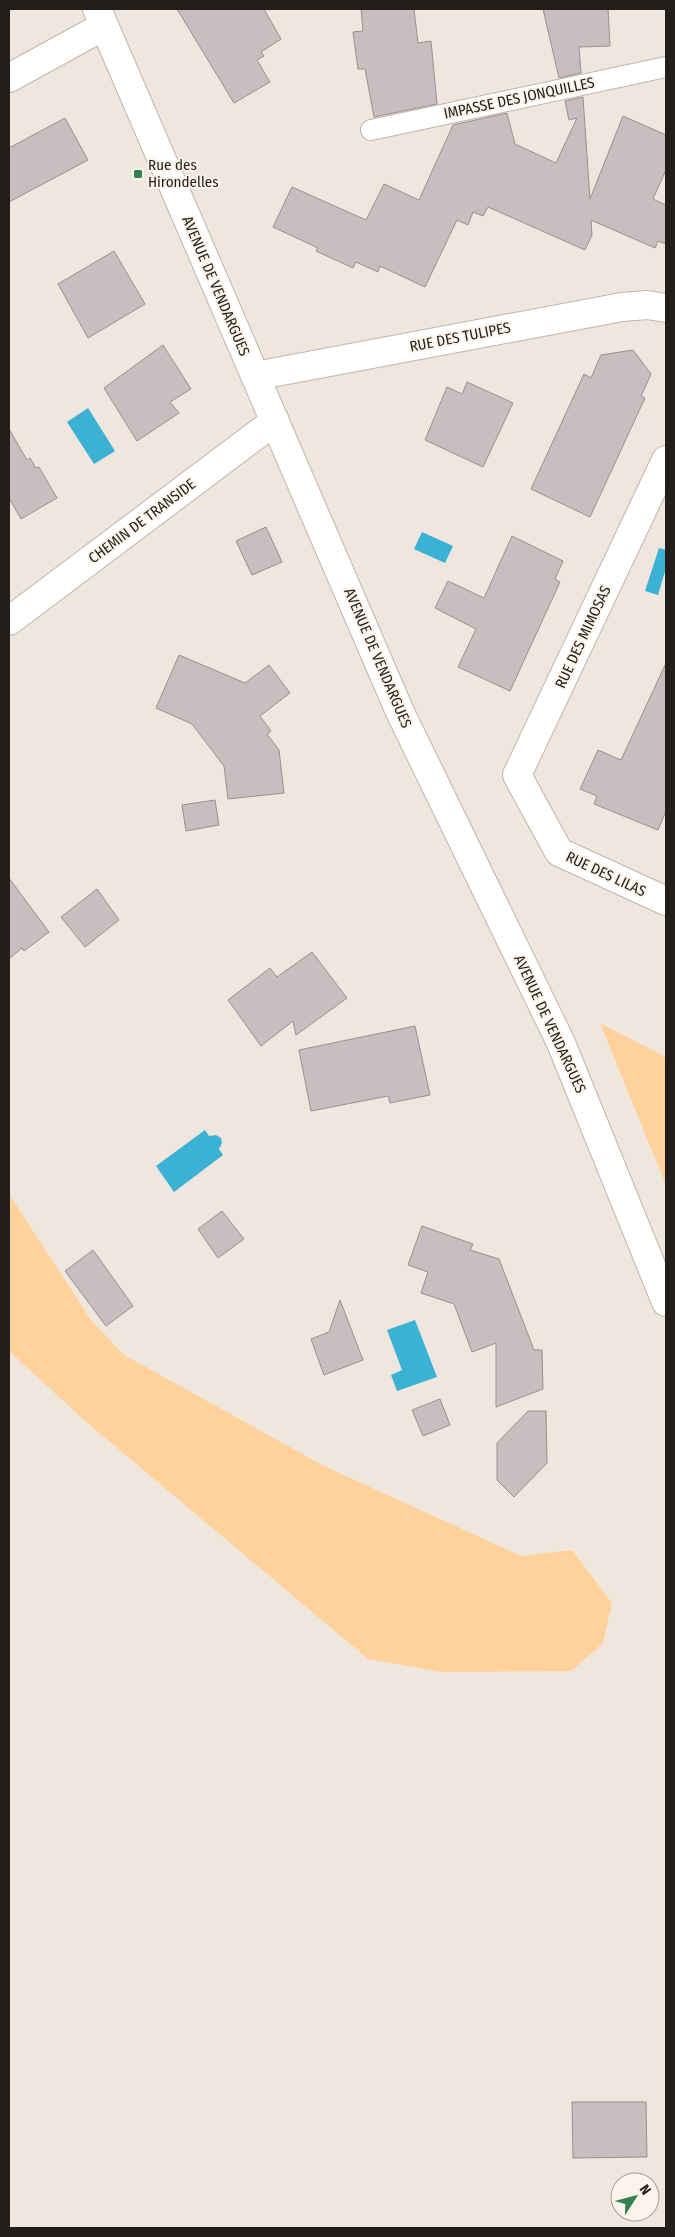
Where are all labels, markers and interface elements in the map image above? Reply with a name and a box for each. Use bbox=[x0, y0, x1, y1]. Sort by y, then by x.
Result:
street label: IMPASSE DES JONQUILLES bbox=[442, 73, 596, 123]
place label: Rue des Hirondelles bbox=[148, 156, 219, 191]
marker: Rue des Hirondelles bbox=[132, 168, 144, 180]
street label: AVENUE DE VENDARGUES bbox=[178, 213, 254, 359]
street label: RUE DES TULIPES bbox=[408, 318, 512, 356]
street label: CHEMIN DE TRANSIDE bbox=[85, 475, 199, 567]
street label: RUE DES MIMOSAS bbox=[551, 583, 615, 691]
street label: AVENUE DE VENDARGUES bbox=[340, 585, 416, 731]
street label: RUE DES LILAS bbox=[563, 848, 649, 900]
street label: AVENUE DE VENDARGUES bbox=[510, 952, 590, 1096]
north arrow bbox=[610, 2172, 660, 2222]
text: N bbox=[636, 2181, 654, 2198]

